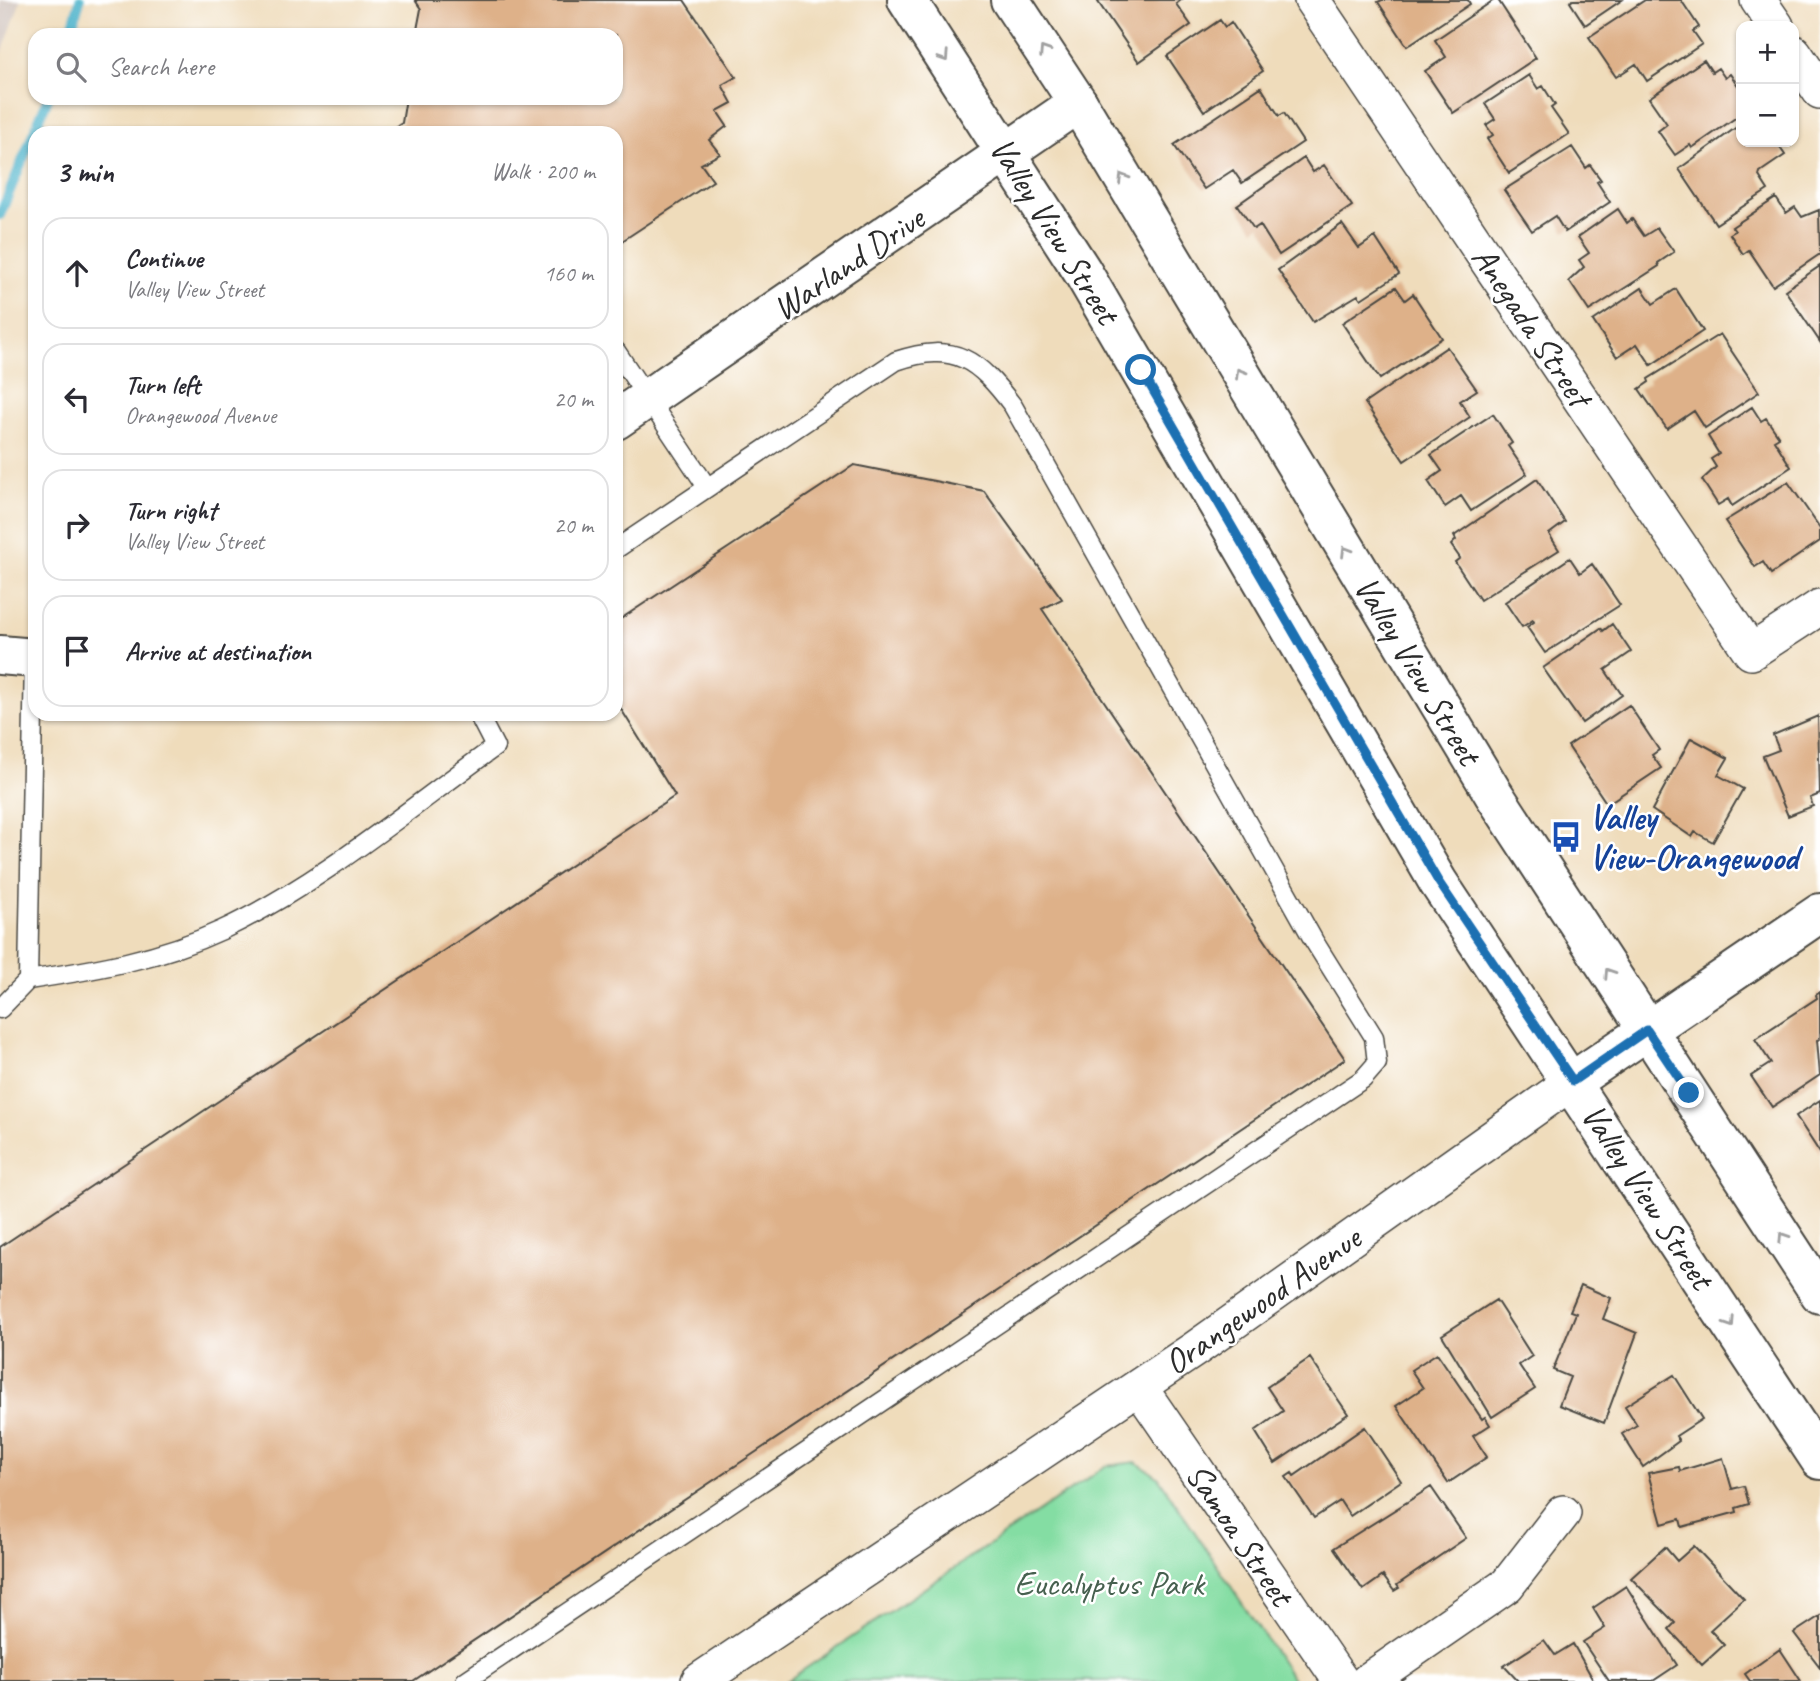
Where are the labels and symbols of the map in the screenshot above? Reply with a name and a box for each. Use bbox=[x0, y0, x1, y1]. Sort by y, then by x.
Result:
one-way arrow bbox=[1039, 46, 1052, 59]
one-way arrow bbox=[936, 49, 949, 62]
street label: Valley View Street bbox=[979, 129, 1131, 335]
one-way arrow bbox=[1118, 172, 1131, 185]
street label: Warland Drive bbox=[764, 195, 935, 331]
street label: Anegada Street bbox=[1462, 238, 1604, 419]
route start bbox=[1125, 354, 1156, 385]
one-way arrow bbox=[1235, 368, 1248, 381]
one-way arrow bbox=[1341, 546, 1354, 559]
street label: Valley View Street bbox=[1344, 568, 1493, 775]
place label: Valley View-Orangewood bbox=[1589, 795, 1804, 880]
bus stop icon: Valley View-Orangewood bbox=[1549, 820, 1583, 854]
one-way arrow bbox=[1605, 967, 1618, 980]
route end bbox=[1673, 1077, 1704, 1108]
street label: Valley View Street bbox=[1571, 1095, 1726, 1300]
street label: Orangewood Avenue bbox=[1155, 1214, 1372, 1385]
one-way arrow bbox=[1778, 1232, 1791, 1245]
one-way arrow bbox=[1722, 1315, 1735, 1328]
street label: Samoa Street bbox=[1176, 1454, 1306, 1617]
park label: Eucalyptus Park bbox=[1014, 1561, 1206, 1606]

